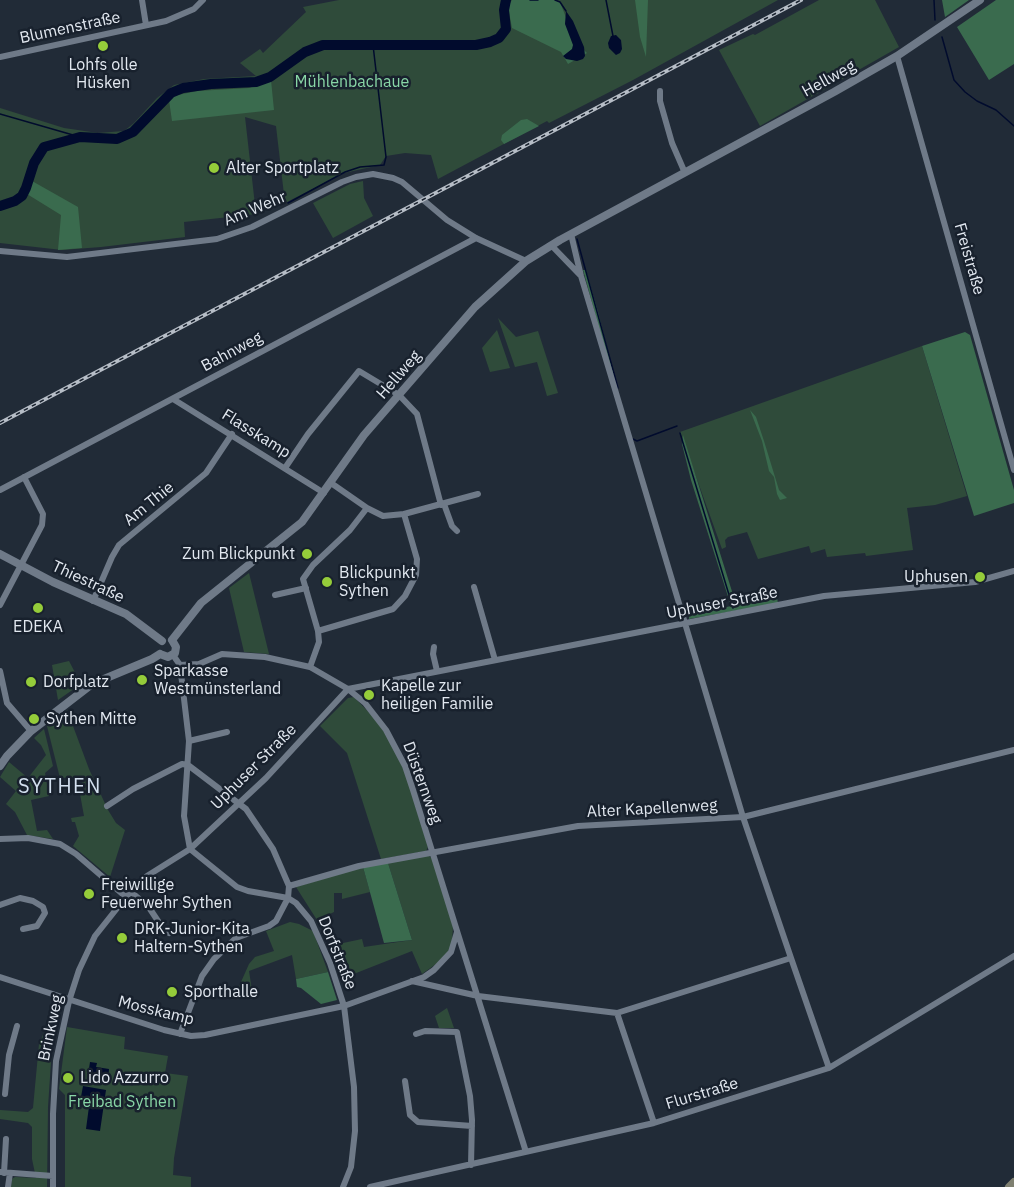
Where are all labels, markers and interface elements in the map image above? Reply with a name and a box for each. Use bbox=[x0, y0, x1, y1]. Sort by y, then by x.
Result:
street label: Blumenstraße bbox=[18, 8, 122, 48]
marker: Lohfs olle Hüsken bbox=[96, 39, 110, 53]
place label: Lohfs olle Hüsken bbox=[68, 55, 138, 93]
street label: Hellweg bbox=[799, 57, 859, 101]
park label: Mühlenbachaue bbox=[295, 72, 409, 92]
place label: Alter Sportplatz bbox=[226, 158, 339, 178]
marker: Alter Sportplatz bbox=[207, 161, 221, 175]
street label: Am Wehr bbox=[221, 187, 289, 231]
street label: Freistraße bbox=[950, 221, 988, 297]
street label: Bahnweg bbox=[198, 328, 266, 376]
street label: Hellweg bbox=[373, 347, 425, 403]
street label: Flasskamp bbox=[218, 405, 294, 463]
street label: Am Thie bbox=[120, 478, 178, 530]
place label: Zum Blickpunkt bbox=[182, 544, 295, 564]
marker: Zum Blickpunkt bbox=[300, 547, 314, 561]
street label: Thiestraße bbox=[49, 557, 127, 607]
place label: Blickpunkt Sythen bbox=[339, 563, 416, 601]
place label: Uphusen bbox=[904, 567, 968, 587]
marker: Uphusen bbox=[973, 570, 987, 584]
marker: Blickpunkt Sythen bbox=[320, 575, 334, 589]
street label: Uphuser Straße bbox=[665, 583, 779, 623]
marker: EDEKA bbox=[31, 601, 45, 615]
place label: EDEKA bbox=[13, 617, 63, 637]
place label: Sparkasse Westmünsterland bbox=[154, 661, 281, 699]
place label: Dorfplatz bbox=[43, 672, 109, 692]
marker: Sparkasse Westmünsterland bbox=[135, 673, 149, 687]
marker: Dorfplatz bbox=[24, 675, 38, 689]
place label: Kapelle zur heiligen Familie bbox=[381, 676, 493, 714]
marker: Kapelle zur heiligen Familie bbox=[362, 688, 376, 702]
place label: Sythen Mitte bbox=[46, 709, 136, 729]
marker: Sythen Mitte bbox=[27, 712, 41, 726]
street label: Uphuser Straße bbox=[207, 720, 301, 814]
street label: Düsternweg bbox=[398, 739, 446, 827]
district label: SYTHEN bbox=[18, 775, 102, 799]
street label: Alter Kapellenweg bbox=[586, 796, 718, 822]
place label: Freiwillige Feuerwehr Sythen bbox=[101, 875, 232, 913]
marker: Freiwillige Feuerwehr Sythen bbox=[82, 887, 96, 901]
street label: Dorfstraße bbox=[314, 913, 360, 993]
place label: DRK-Junior-Kita Haltern-Sythen bbox=[134, 919, 250, 957]
marker: DRK-Junior-Kita Haltern-Sythen bbox=[115, 931, 129, 945]
place label: Sporthalle bbox=[184, 982, 258, 1002]
marker: Sporthalle bbox=[165, 985, 179, 999]
street label: Mosskamp bbox=[116, 992, 196, 1030]
street label: Brinkweg bbox=[35, 993, 67, 1063]
place label: Lido Azzurro bbox=[80, 1068, 169, 1088]
marker: Lido Azzurro bbox=[61, 1071, 75, 1085]
street label: Flurstraße bbox=[663, 1074, 741, 1114]
park label: Freibad Sythen bbox=[68, 1092, 176, 1112]

